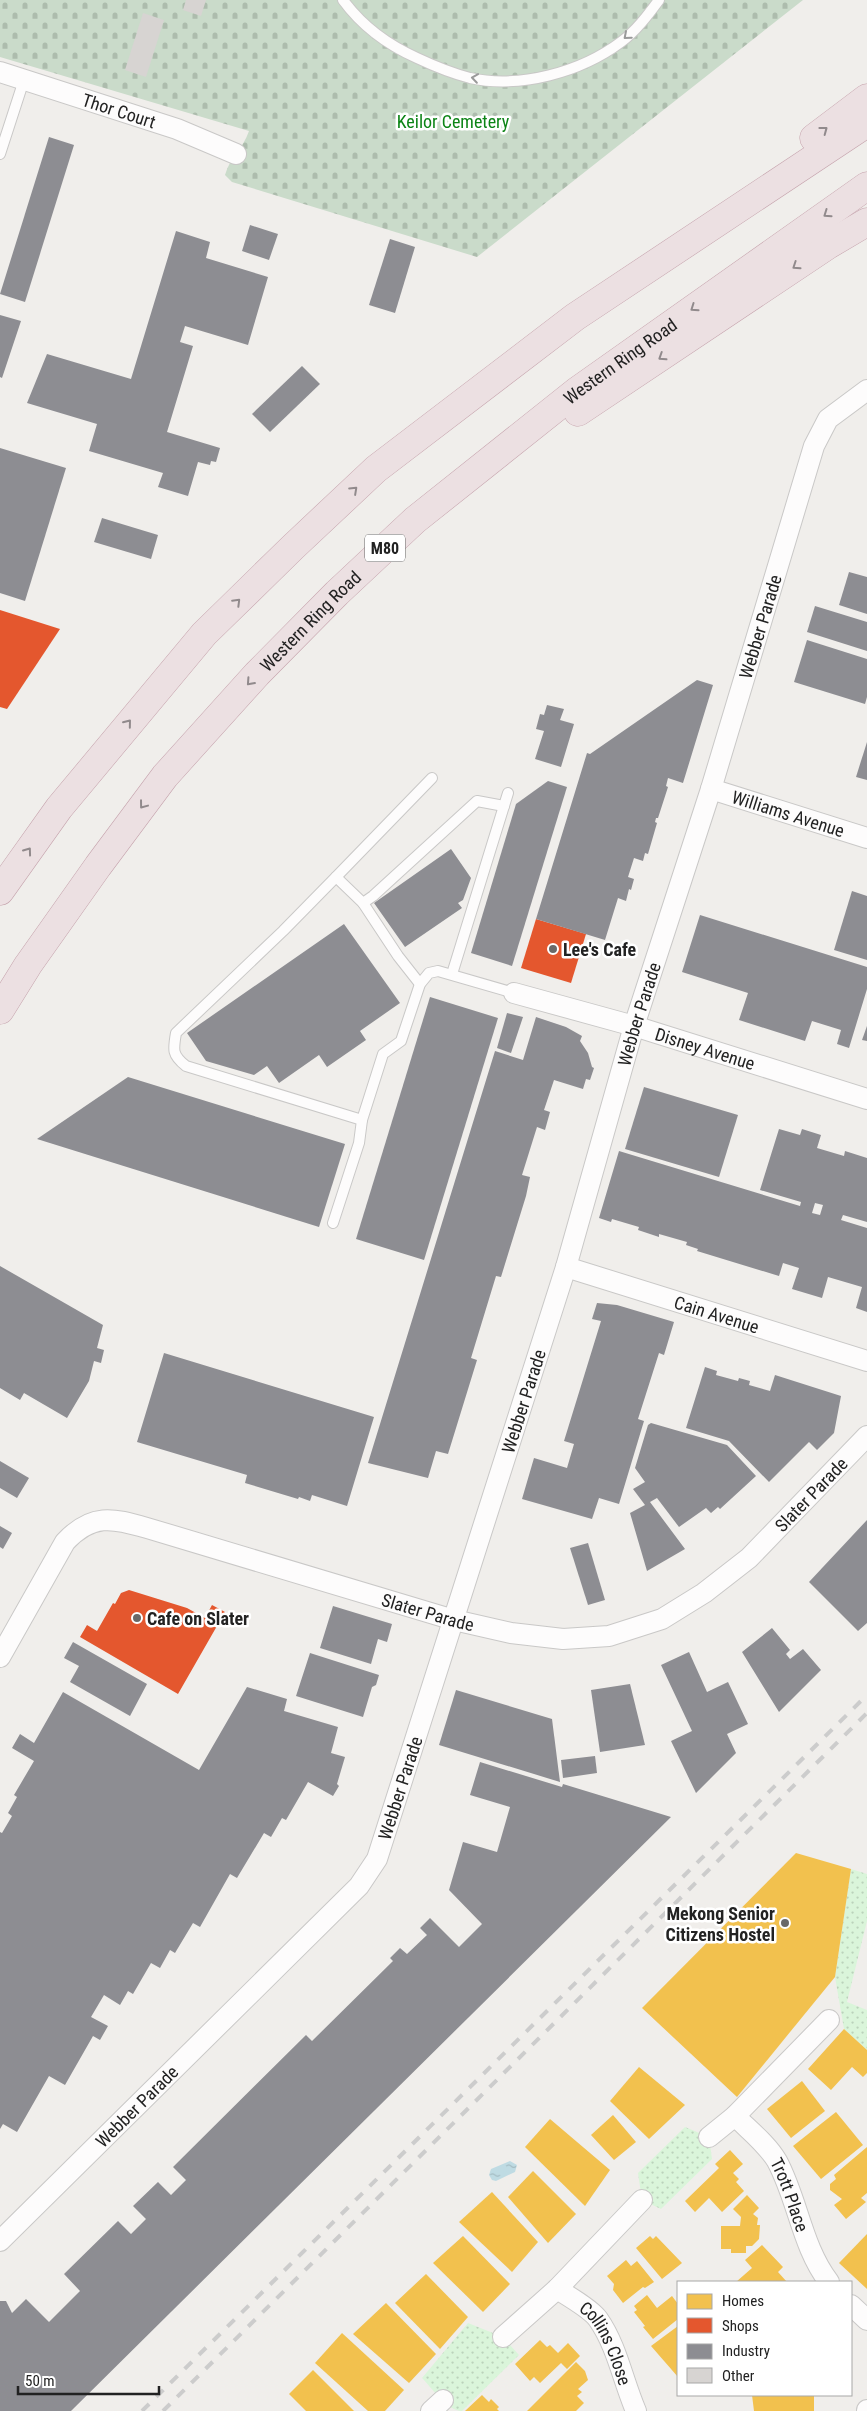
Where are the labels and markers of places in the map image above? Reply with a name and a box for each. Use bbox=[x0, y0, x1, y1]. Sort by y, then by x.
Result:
place label: Lee's Cafe bbox=[563, 939, 637, 960]
marker: Lee's Cafe bbox=[547, 943, 559, 955]
place label: Cafe on Slater bbox=[147, 1608, 249, 1629]
marker: Cafe on Slater bbox=[131, 1612, 143, 1624]
place label: Mekong Senior Citizens Hostel bbox=[666, 1903, 775, 1945]
marker: Mekong Senior Citizens Hostel bbox=[779, 1917, 791, 1929]

